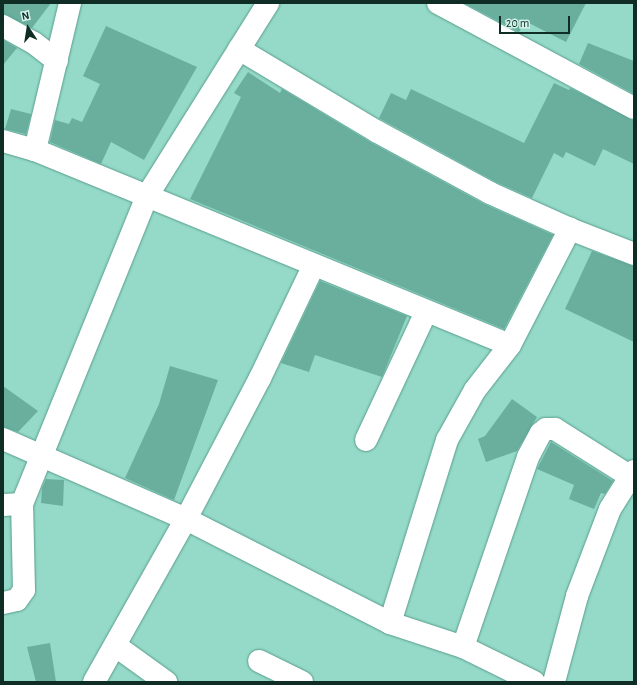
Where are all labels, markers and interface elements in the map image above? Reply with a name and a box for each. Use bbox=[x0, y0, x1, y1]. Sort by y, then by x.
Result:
north arrow bbox=[8, 8, 48, 48]
scale bar bbox=[501, 8, 572, 34]
text: N bbox=[21, 10, 30, 22]
text: 20 m bbox=[506, 17, 529, 29]

